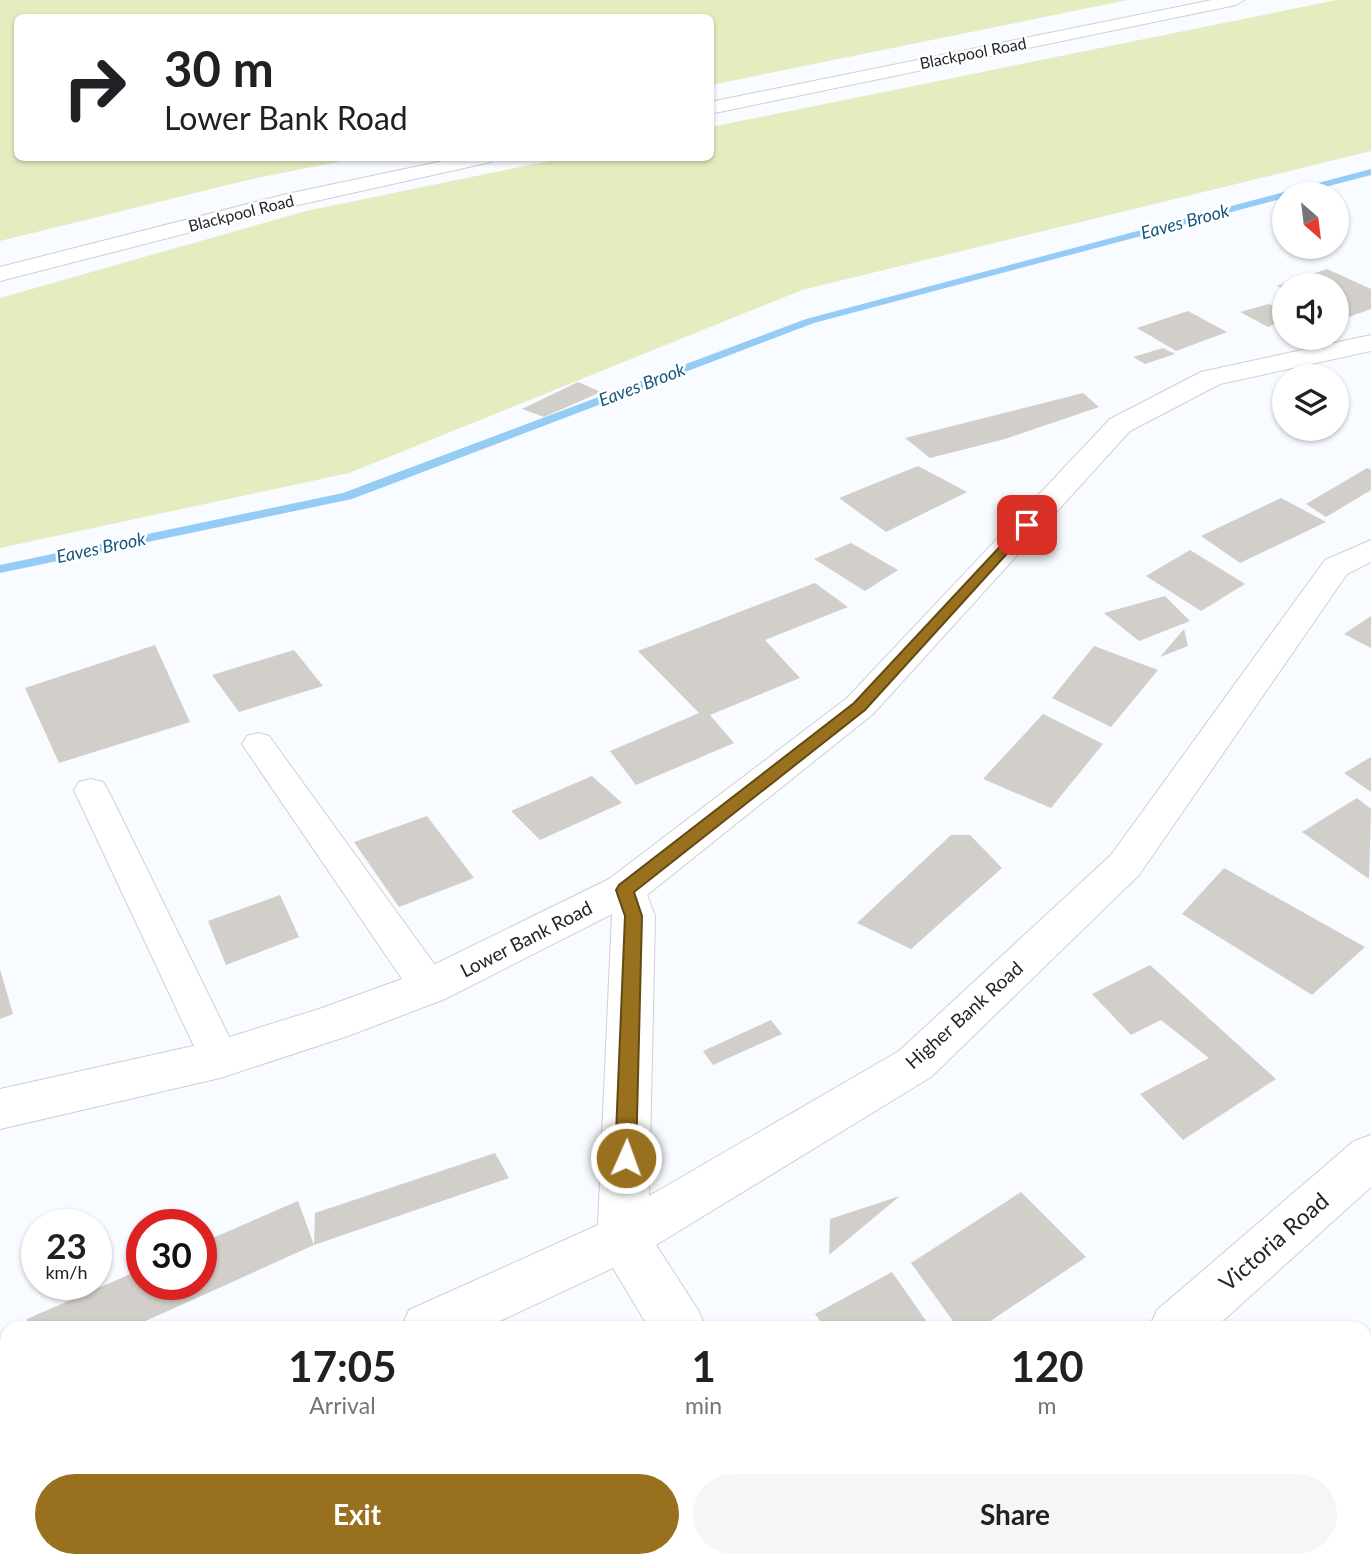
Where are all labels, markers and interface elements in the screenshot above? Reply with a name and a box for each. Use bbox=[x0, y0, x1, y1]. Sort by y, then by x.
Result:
street label: Blackpool Road bbox=[918, 33, 1028, 72]
text: 30 m bbox=[164, 39, 274, 97]
icon: right bbox=[49, 42, 140, 133]
text: Lower Bank Road bbox=[164, 98, 408, 137]
north arrow bbox=[1272, 182, 1349, 259]
map controls bbox=[1272, 182, 1349, 441]
street label: Blackpool Road bbox=[186, 190, 296, 235]
water label: Eaves Brook bbox=[1138, 199, 1232, 243]
button: sound bbox=[1272, 273, 1349, 350]
water label: Eaves Brook bbox=[595, 357, 688, 411]
button: layers bbox=[1272, 364, 1349, 441]
pin bbox=[997, 495, 1057, 555]
icon: arrive bbox=[1008, 506, 1046, 544]
water label: Eaves Brook bbox=[54, 527, 148, 567]
street label: Lower Bank Road bbox=[456, 895, 595, 982]
street label: Higher Bank Road bbox=[900, 956, 1027, 1073]
position arrow bbox=[589, 1121, 663, 1195]
street label: Victoria Road bbox=[1213, 1186, 1334, 1296]
speed limit sign: 30 bbox=[126, 1209, 217, 1300]
text: 23 bbox=[46, 1224, 87, 1266]
text: km/h bbox=[45, 1261, 88, 1283]
text: 17:05 bbox=[288, 1341, 397, 1391]
text: 1 bbox=[691, 1341, 716, 1391]
text: 120 bbox=[1011, 1341, 1084, 1391]
text: Arrival bbox=[309, 1391, 376, 1419]
text: min bbox=[685, 1391, 722, 1419]
text: m bbox=[1038, 1391, 1057, 1419]
button: Exit bbox=[35, 1474, 679, 1554]
button: Share bbox=[693, 1474, 1337, 1554]

